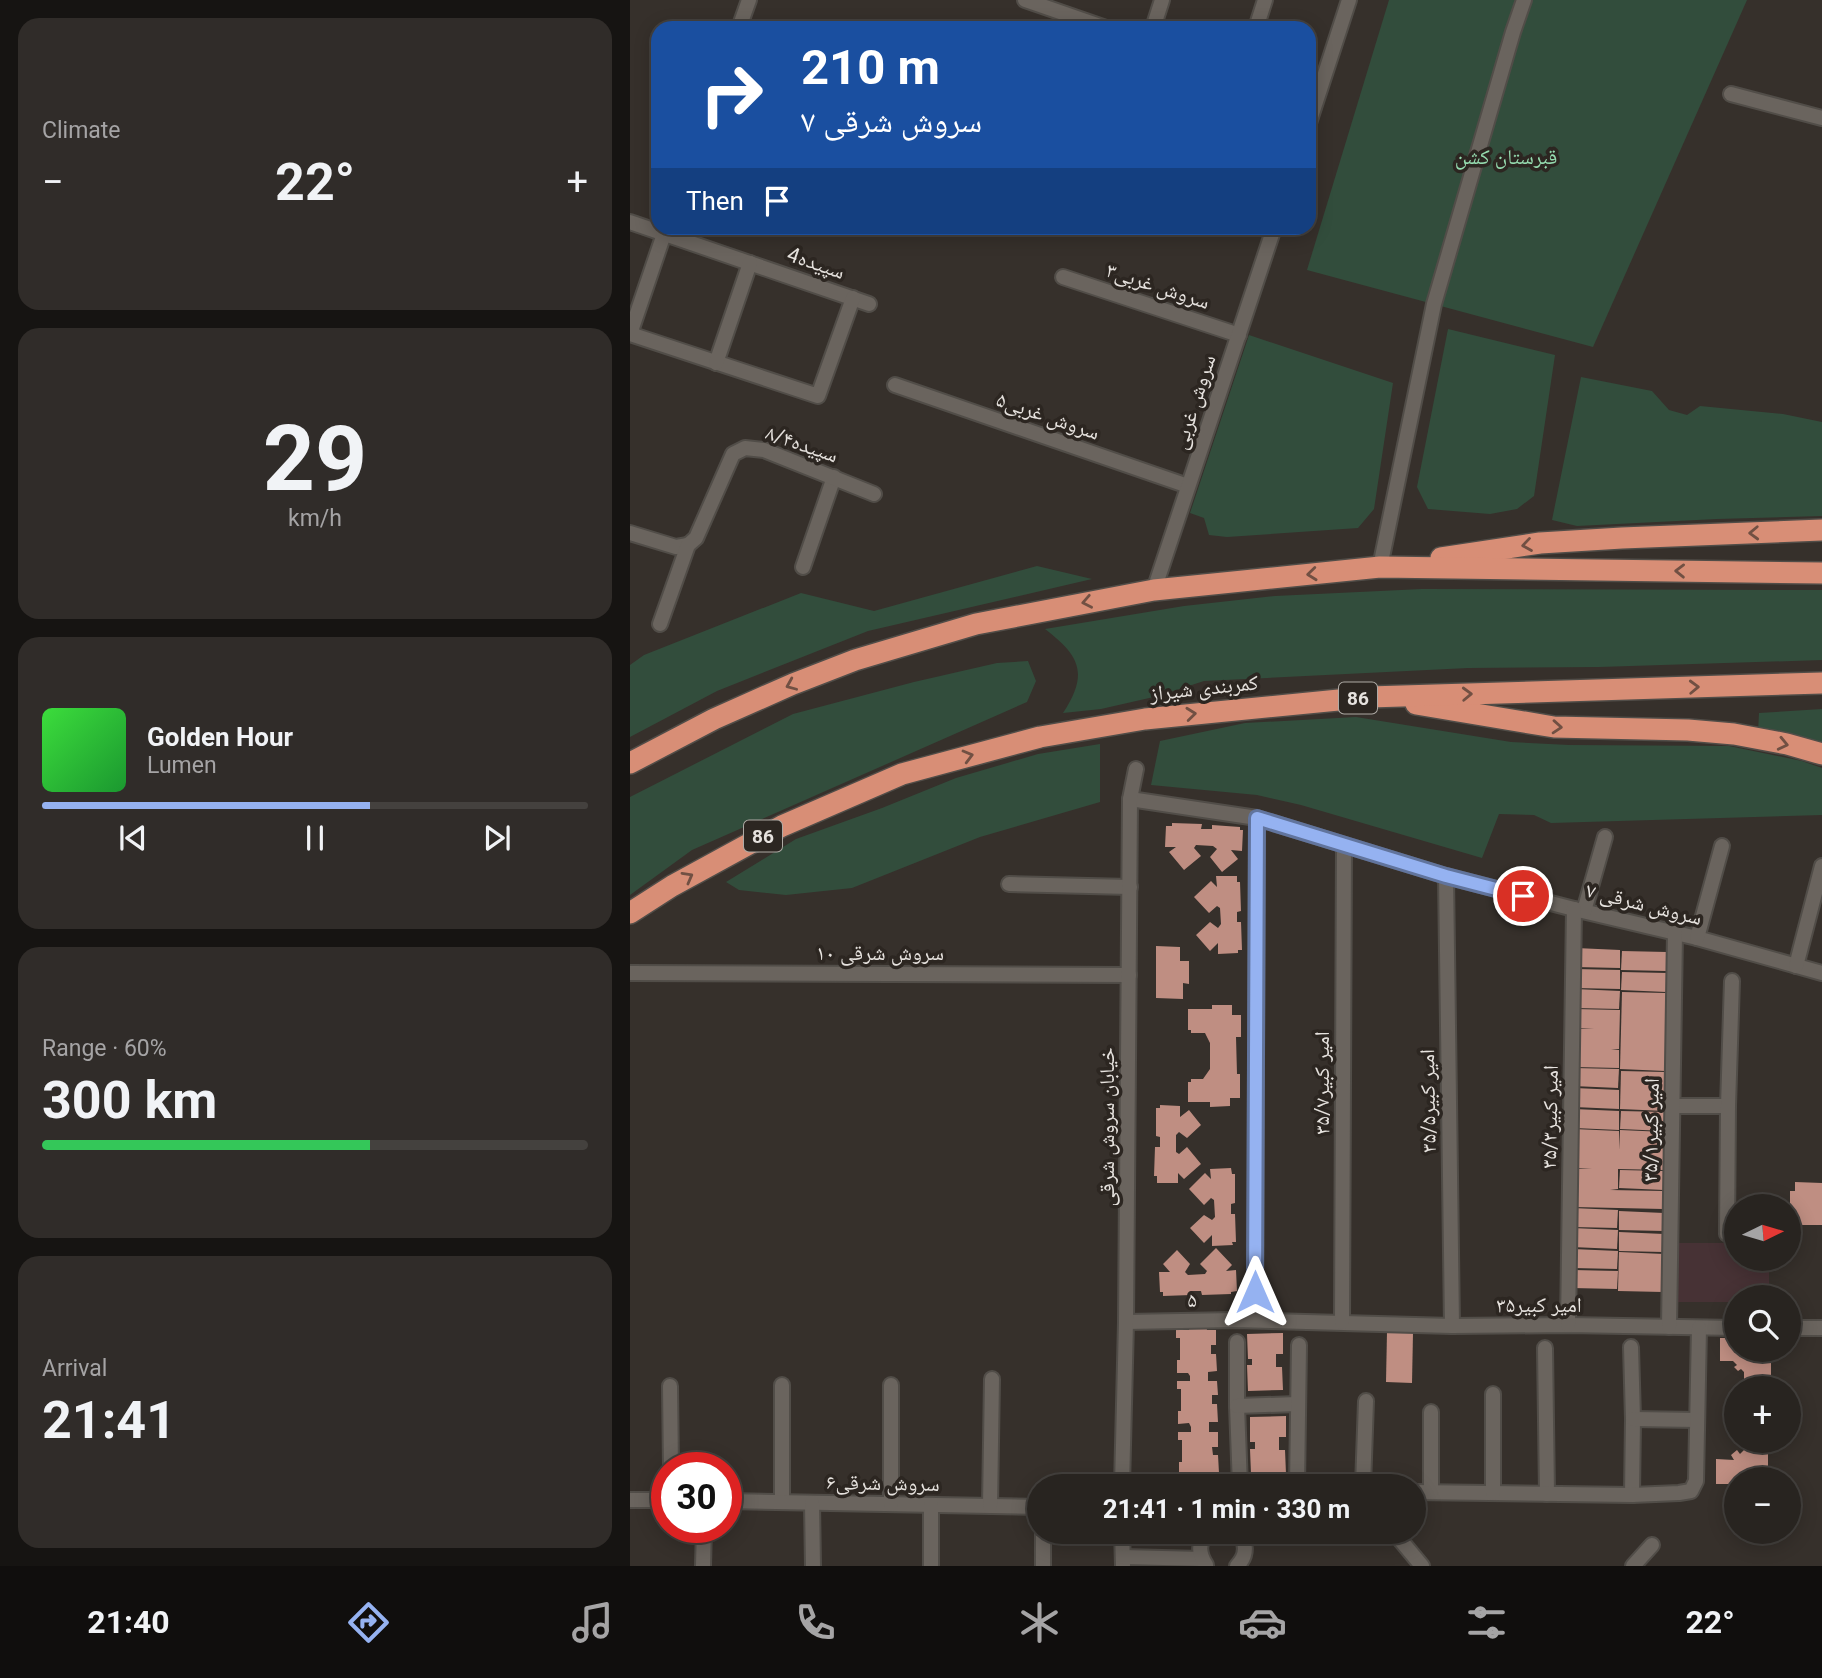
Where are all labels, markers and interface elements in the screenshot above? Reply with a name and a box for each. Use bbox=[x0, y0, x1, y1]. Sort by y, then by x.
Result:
text: 210 m bbox=[801, 39, 940, 96]
icon: right bbox=[686, 49, 777, 140]
text: سروش شرقی ۷ bbox=[801, 102, 982, 140]
text: Climate bbox=[42, 117, 121, 144]
park label: قبرستان کشن bbox=[1455, 145, 1557, 170]
text: 22° bbox=[275, 152, 355, 213]
text: − bbox=[42, 160, 64, 204]
text: + bbox=[566, 160, 588, 204]
icon: arrive bbox=[758, 182, 796, 220]
text: Then bbox=[686, 186, 744, 216]
street label: 4سپیده bbox=[784, 242, 848, 284]
street label: سروش غربی۳ bbox=[1103, 258, 1213, 315]
street label: سروش غربی bbox=[1167, 352, 1221, 453]
street label: سروش غربی۵ bbox=[993, 387, 1103, 446]
text: 29 bbox=[263, 406, 367, 512]
street label: سپیده۸/۴ bbox=[763, 420, 841, 468]
text: km/h bbox=[288, 505, 342, 532]
one-way arrow bbox=[1748, 525, 1759, 540]
one-way arrow bbox=[1521, 537, 1533, 552]
one-way arrow bbox=[1675, 563, 1685, 579]
one-way arrow bbox=[1306, 566, 1317, 581]
one-way arrow bbox=[1081, 594, 1093, 609]
street label: کمربندی شیراز bbox=[1148, 670, 1260, 706]
one-way arrow bbox=[786, 677, 798, 691]
one-way arrow bbox=[1689, 679, 1700, 695]
road number: 86 bbox=[1339, 682, 1377, 713]
one-way arrow bbox=[1462, 686, 1473, 701]
one-way arrow bbox=[1186, 707, 1197, 722]
one-way arrow bbox=[1552, 719, 1563, 734]
text: Golden Hour bbox=[147, 722, 293, 752]
one-way arrow bbox=[1777, 736, 1789, 750]
one-way arrow bbox=[962, 750, 974, 764]
text: Lumen bbox=[147, 752, 217, 779]
icon: previous bbox=[114, 819, 152, 857]
icon: pause bbox=[296, 819, 334, 857]
icon: next bbox=[478, 819, 516, 857]
road number: 86 bbox=[744, 820, 782, 852]
pin bbox=[1493, 866, 1553, 926]
one-way arrow bbox=[681, 872, 693, 885]
icon: arrive bbox=[1504, 877, 1542, 915]
street label: سروش شرقی ۷ bbox=[1583, 878, 1705, 931]
street label: سروش شرقی ۱۰ bbox=[816, 941, 944, 966]
street label: امیر کبیر۳۵/۷ bbox=[1310, 1031, 1334, 1135]
text: Range · 60% bbox=[42, 1035, 167, 1062]
street label: خیابان سروش شرقی bbox=[1095, 1048, 1120, 1207]
street label: امیر کبیر۳۵/۵ bbox=[1415, 1049, 1441, 1153]
street label: امیر کبیر۳۵/۳ bbox=[1537, 1065, 1563, 1169]
text: 300 km bbox=[42, 1070, 217, 1131]
street label: امیر کبیر۳۵/۱ bbox=[1638, 1078, 1664, 1182]
north arrow bbox=[1724, 1194, 1801, 1270]
map controls bbox=[1724, 1194, 1801, 1544]
position arrow bbox=[1218, 1255, 1292, 1329]
button: search bbox=[1724, 1285, 1801, 1362]
street label: ۵ bbox=[1187, 1288, 1197, 1312]
street label: امیر کبیر۳۵ bbox=[1496, 1293, 1582, 1317]
text: Arrival bbox=[42, 1355, 107, 1382]
button: + bbox=[1724, 1376, 1801, 1453]
text: 21:41 bbox=[42, 1390, 176, 1451]
speed limit sign: 30 bbox=[651, 1452, 742, 1543]
button: − bbox=[1724, 1467, 1801, 1544]
street label: سروش شرقی۶ bbox=[826, 1470, 940, 1497]
text: 21:41 · 1 min · 330 m bbox=[1103, 1494, 1350, 1524]
icon: directions bbox=[344, 1598, 393, 1647]
icon: music bbox=[568, 1598, 617, 1647]
icon: phone bbox=[791, 1598, 840, 1647]
icon: climate bbox=[1015, 1598, 1064, 1647]
icon: car bbox=[1238, 1598, 1287, 1647]
icon: filters bbox=[1462, 1598, 1511, 1647]
text: 21:40 bbox=[87, 1603, 170, 1641]
text: 22° bbox=[1685, 1603, 1735, 1641]

